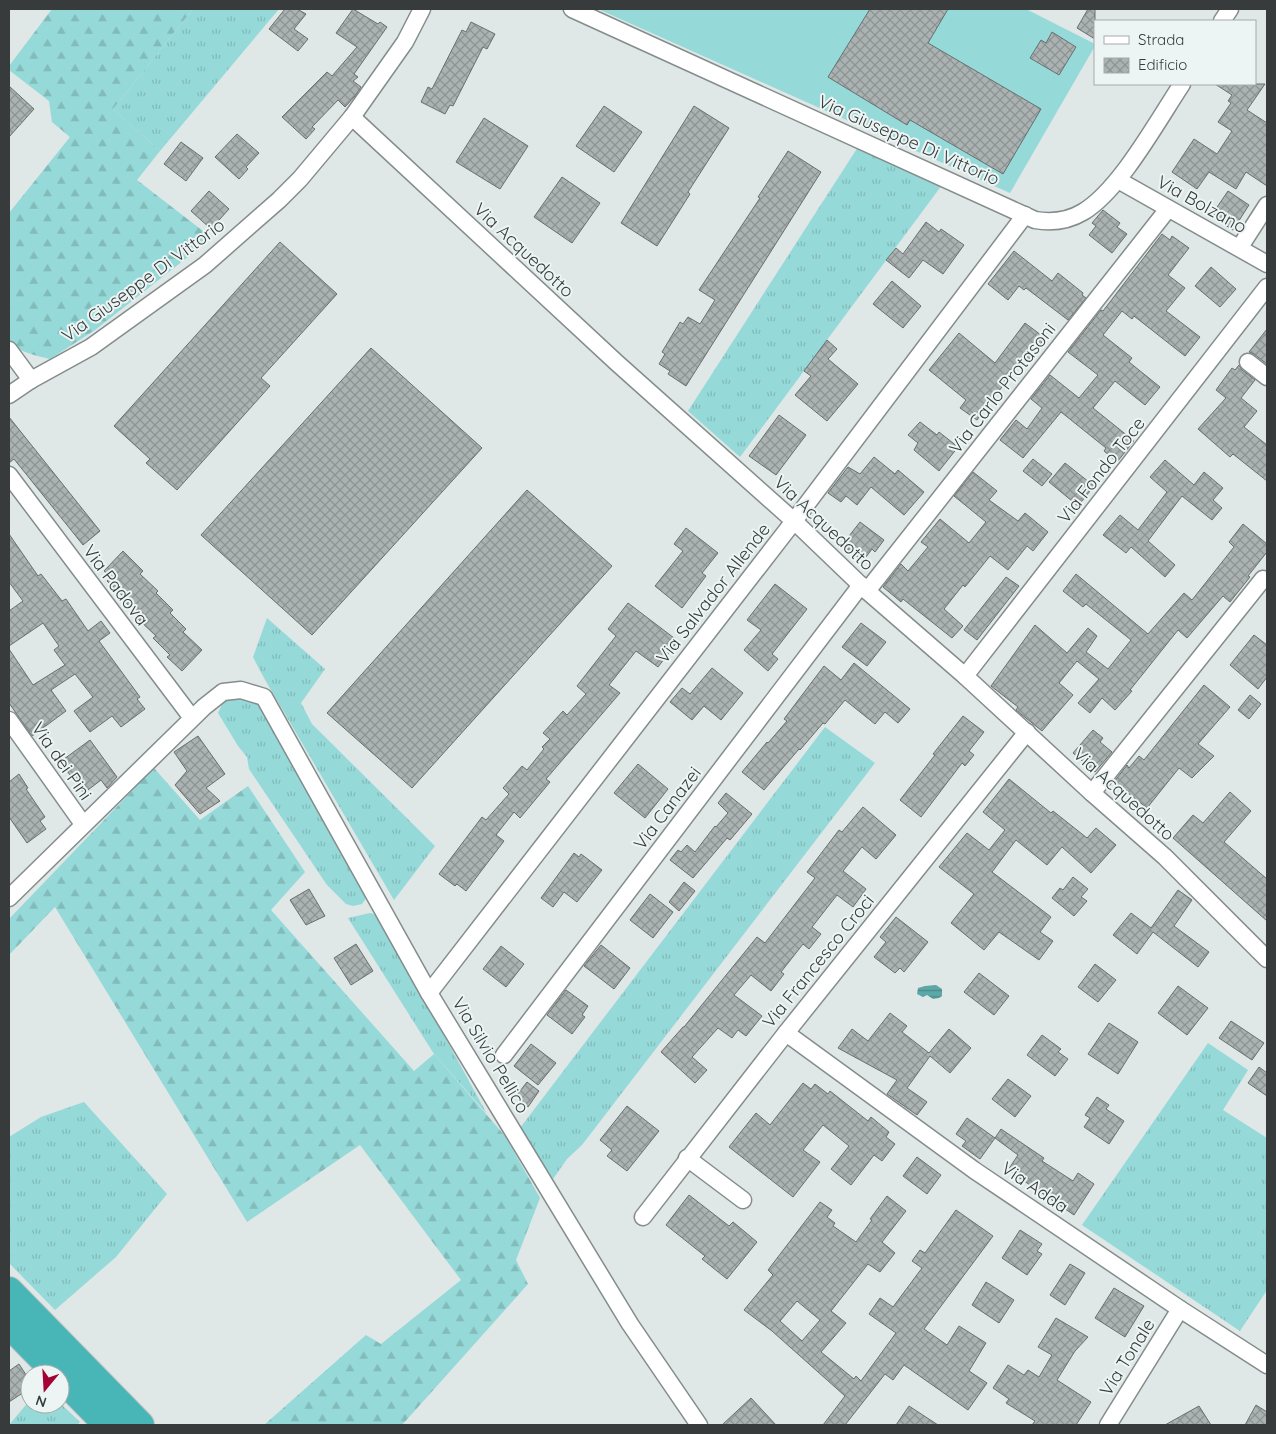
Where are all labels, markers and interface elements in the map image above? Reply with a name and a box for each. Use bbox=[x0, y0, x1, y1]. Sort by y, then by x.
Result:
legend bbox=[1094, 20, 1256, 85]
text: Strada bbox=[1138, 30, 1184, 49]
text: Edificio bbox=[1138, 55, 1187, 74]
street label: Via Giuseppe Di Vittorio bbox=[815, 90, 1003, 190]
street label: Via Bolzano bbox=[1153, 170, 1251, 238]
street label: Via Acquedotto bbox=[469, 198, 579, 302]
street label: Via Giuseppe Di Vittorio bbox=[57, 213, 229, 347]
street label: Via Carlo Protasoni bbox=[944, 318, 1060, 458]
street label: Via Fondo Toce bbox=[1052, 412, 1150, 528]
street label: Via Acquedotto bbox=[769, 471, 879, 575]
street label: Via Salvador Allende bbox=[651, 518, 775, 668]
street label: Via Padova bbox=[78, 540, 154, 630]
street label: Via dei Pini bbox=[27, 717, 97, 805]
street label: Via Acquedotto bbox=[1068, 742, 1180, 846]
street label: Via Canazei bbox=[628, 762, 706, 854]
street label: Via Francesco Croci bbox=[757, 890, 879, 1032]
street label: Via Silvio Pellico bbox=[447, 993, 535, 1117]
street label: Via Adda bbox=[997, 1156, 1073, 1218]
street label: Via Tonale bbox=[1094, 1314, 1160, 1400]
north arrow bbox=[20, 1364, 70, 1414]
text: N bbox=[33, 1391, 49, 1412]

